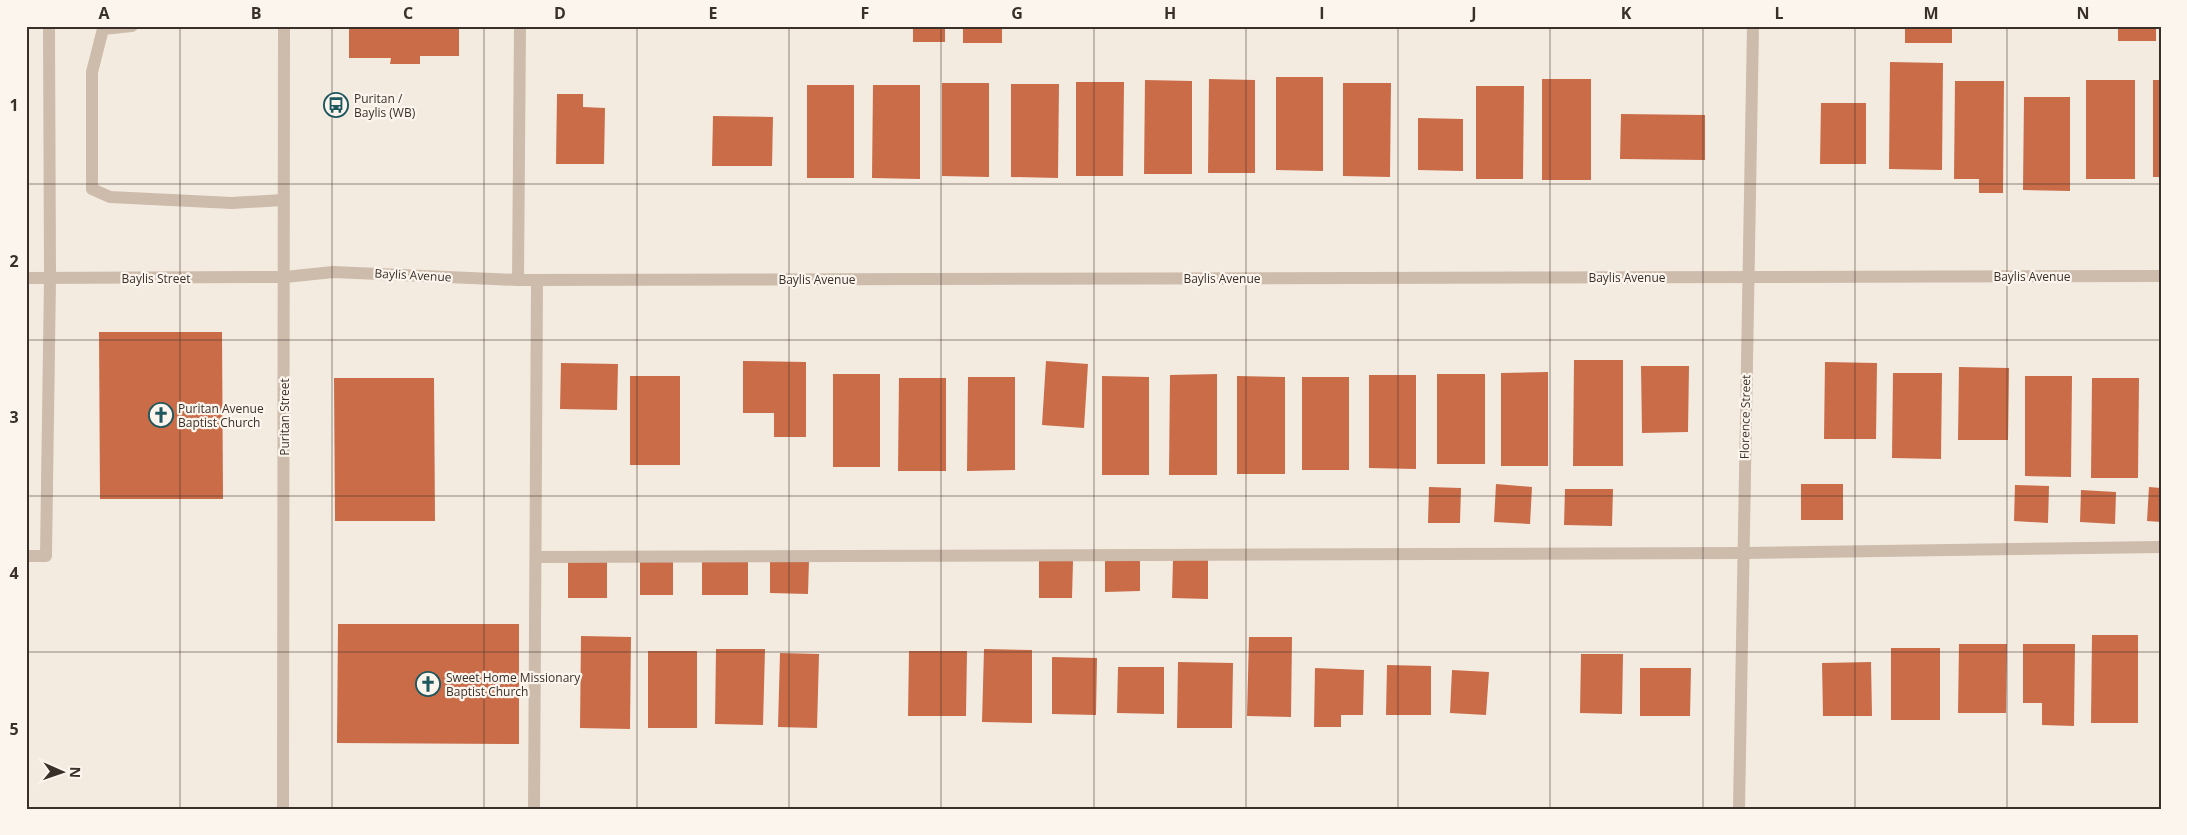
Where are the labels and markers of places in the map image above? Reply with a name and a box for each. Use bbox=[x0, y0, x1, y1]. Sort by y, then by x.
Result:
place label: Puritan / Baylis (WB) bbox=[354, 90, 416, 121]
bus stop icon: Puritan / Baylis (WB) bbox=[323, 92, 349, 118]
place label: Puritan Avenue Baptist Church bbox=[178, 400, 264, 431]
church icon: Puritan Avenue Baptist Church bbox=[148, 402, 174, 428]
place label: Sweet Home Missionary Baptist Church bbox=[446, 669, 581, 700]
church icon: Sweet Home Missionary Baptist Church bbox=[415, 671, 441, 697]

